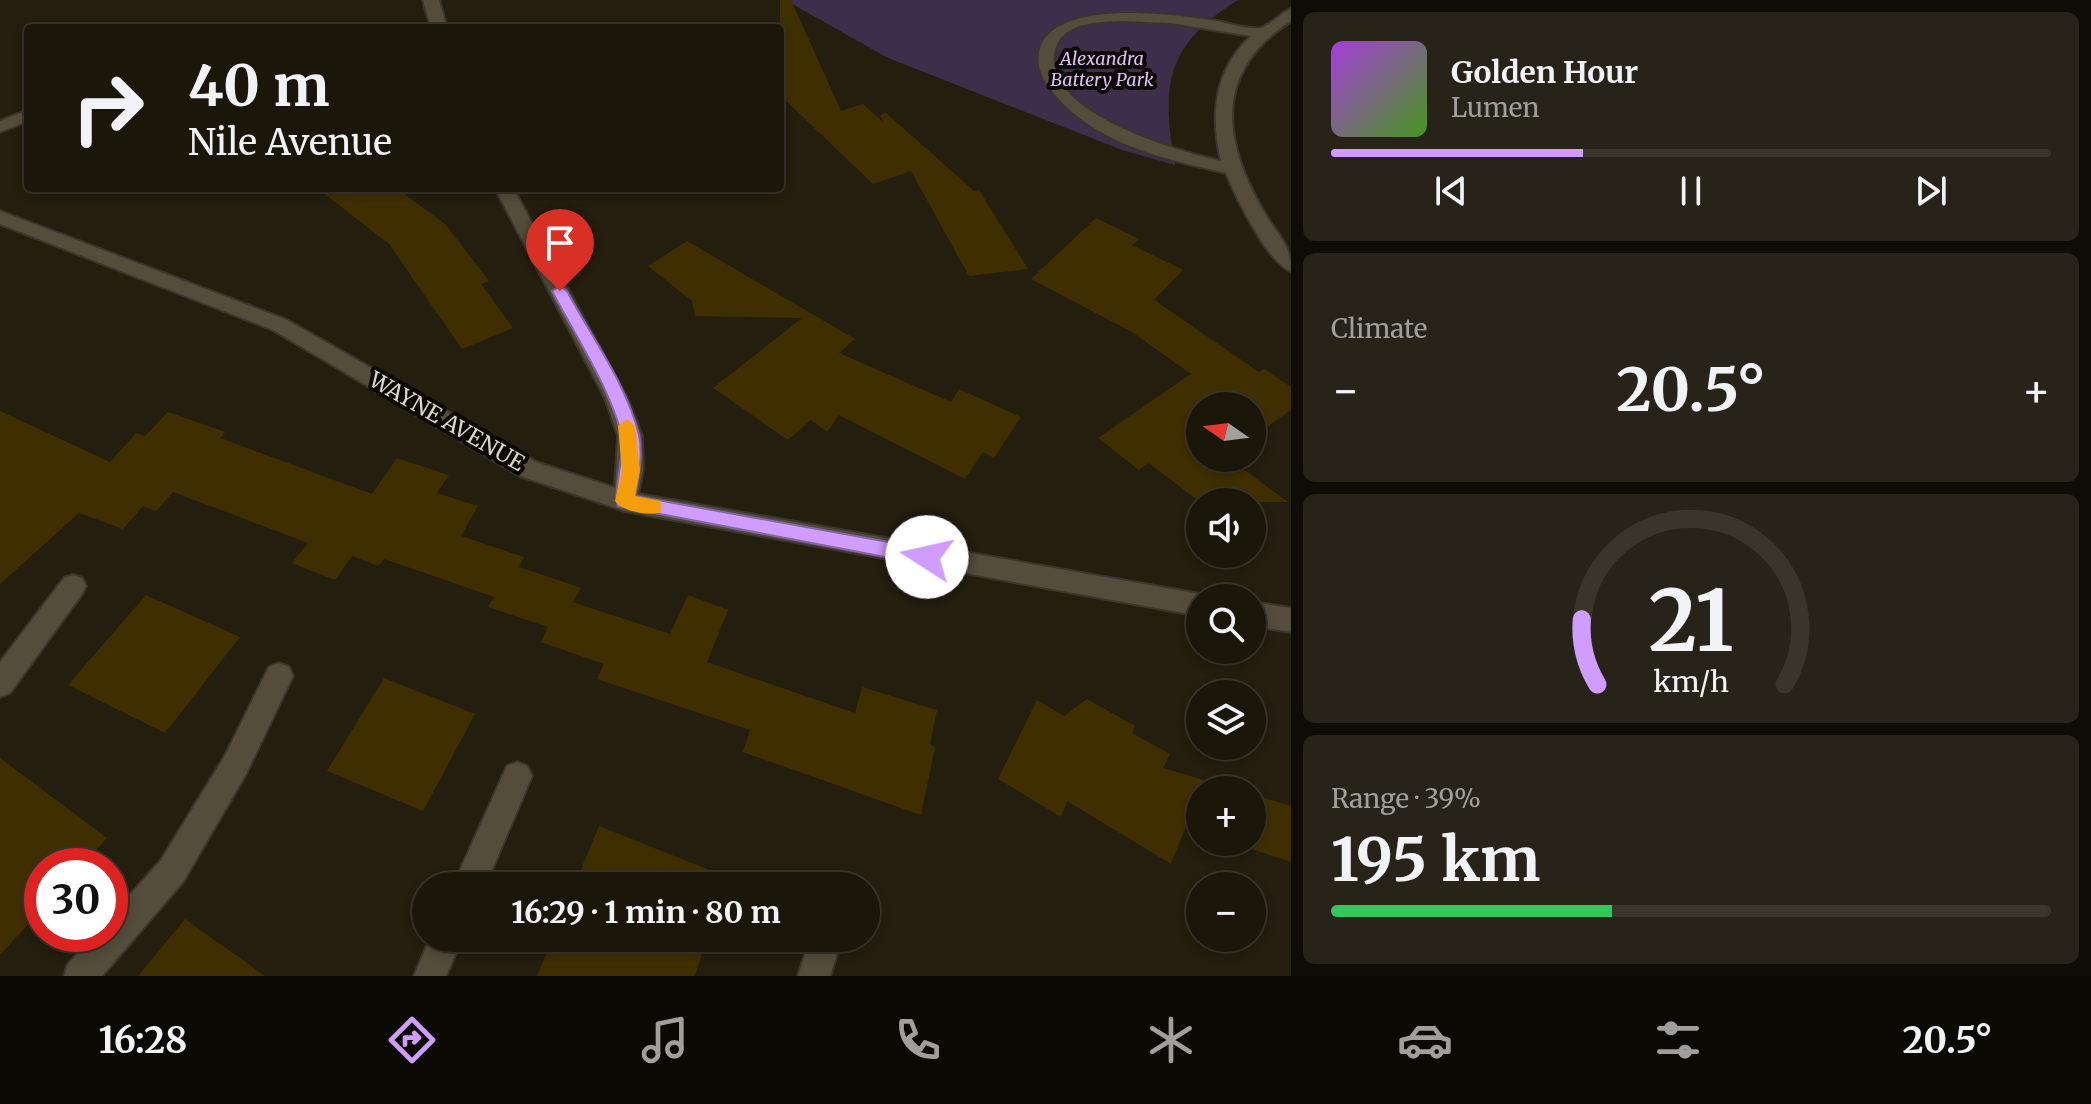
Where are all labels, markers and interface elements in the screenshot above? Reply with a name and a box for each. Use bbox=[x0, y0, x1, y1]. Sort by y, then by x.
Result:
park label: Alexandra Battery Park bbox=[1051, 47, 1154, 91]
text: 40 m bbox=[188, 51, 330, 121]
text: Golden Hour bbox=[1451, 53, 1638, 91]
icon: right bbox=[56, 56, 160, 160]
text: Lumen bbox=[1451, 91, 1540, 124]
text: Nile Avenue bbox=[188, 120, 392, 165]
icon: previous bbox=[1429, 169, 1473, 213]
icon: pause bbox=[1669, 169, 1713, 213]
icon: next bbox=[1909, 169, 1953, 213]
pin bbox=[526, 209, 594, 291]
icon: arrive bbox=[538, 221, 582, 265]
text: Climate bbox=[1331, 312, 1427, 345]
text: 20.5° bbox=[1616, 352, 1766, 427]
text: − bbox=[1331, 363, 1360, 418]
text: + bbox=[2022, 363, 2051, 418]
street label: WAYNE AVENUE bbox=[363, 365, 530, 477]
north arrow bbox=[1186, 392, 1266, 472]
map controls bbox=[1186, 392, 1266, 952]
button: sound bbox=[1186, 488, 1266, 568]
position arrow bbox=[885, 515, 969, 599]
text: 21 bbox=[1648, 568, 1734, 673]
button: search bbox=[1186, 584, 1266, 664]
text: km/h bbox=[1653, 664, 1729, 700]
button: layers bbox=[1186, 680, 1266, 760]
button: + bbox=[1186, 776, 1266, 856]
text: Range · 39% bbox=[1331, 782, 1481, 815]
text: 195 km bbox=[1331, 822, 1541, 897]
speed limit sign: 30 bbox=[24, 848, 128, 952]
button: − bbox=[1186, 872, 1266, 952]
text: 16:29 · 1 min · 80 m bbox=[511, 893, 781, 931]
icon: directions bbox=[384, 1012, 440, 1068]
icon: music bbox=[637, 1012, 693, 1068]
icon: phone bbox=[890, 1012, 946, 1068]
icon: climate bbox=[1143, 1012, 1199, 1068]
icon: car bbox=[1397, 1012, 1453, 1068]
icon: filters bbox=[1650, 1012, 1706, 1068]
text: 16:28 bbox=[99, 1018, 187, 1063]
text: 20.5° bbox=[1903, 1018, 1992, 1063]

